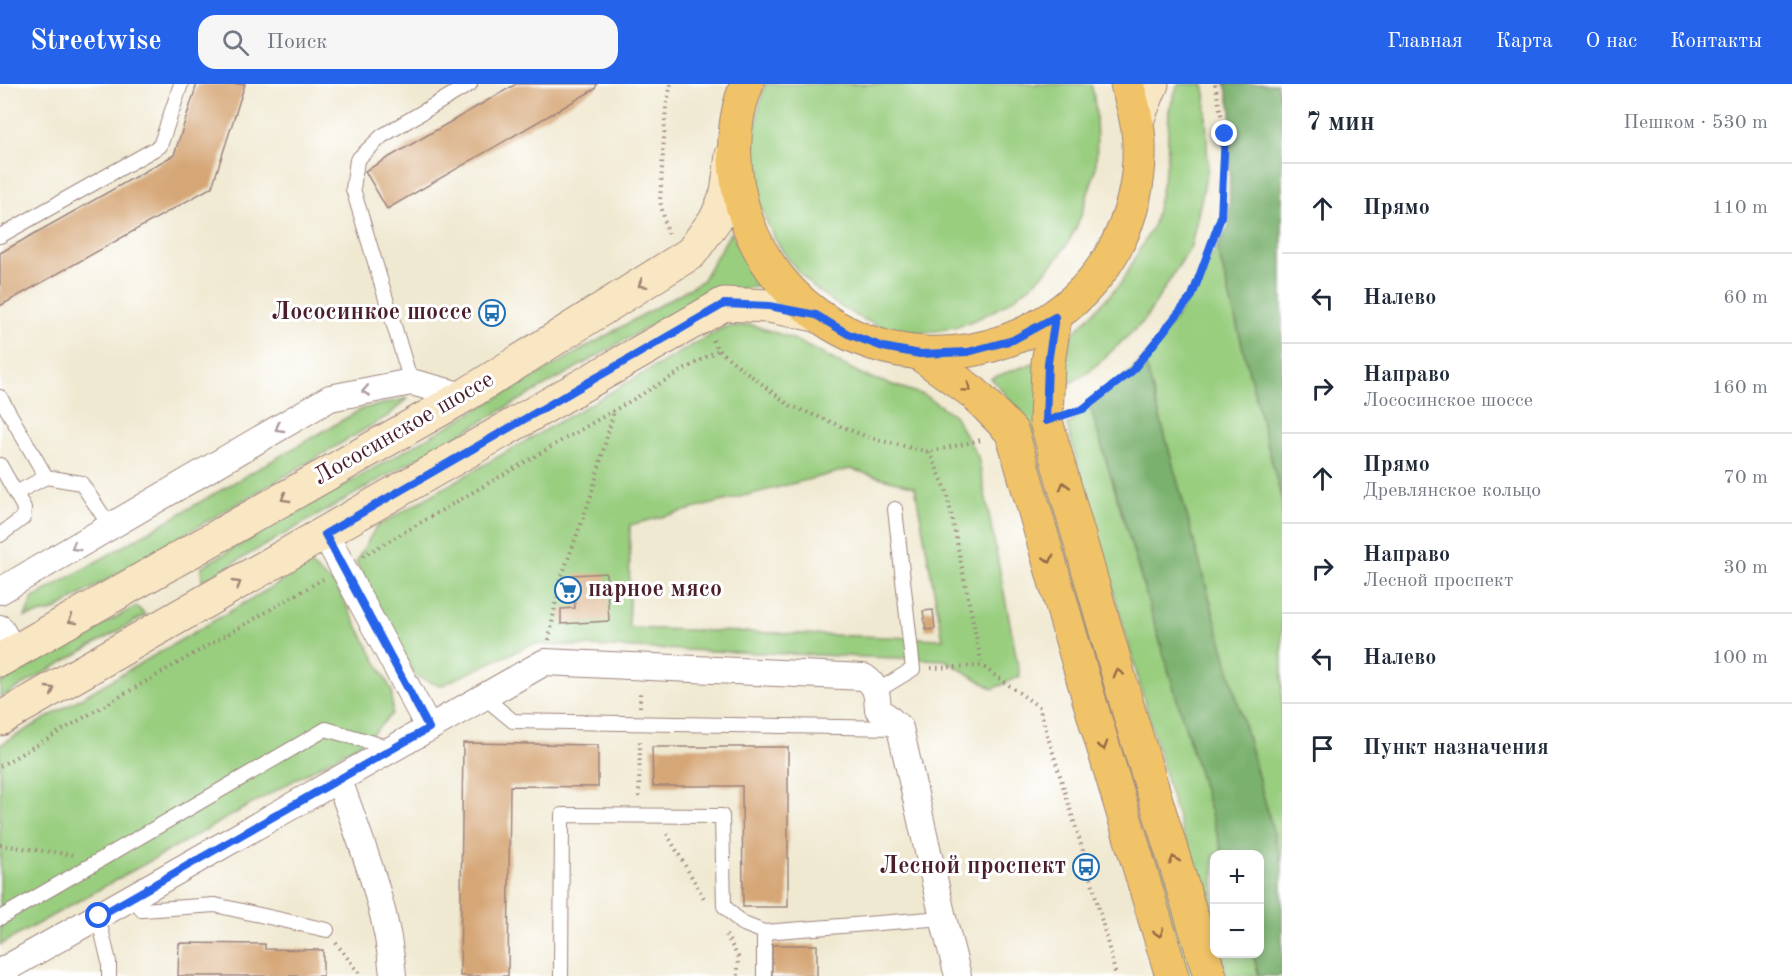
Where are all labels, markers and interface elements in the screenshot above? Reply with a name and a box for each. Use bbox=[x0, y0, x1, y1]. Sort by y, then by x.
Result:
search box bbox=[198, 15, 618, 69]
icon: search bbox=[219, 26, 252, 59]
text: Streetwise bbox=[30, 28, 162, 56]
text: Поиск bbox=[267, 31, 327, 53]
text: Главная bbox=[1387, 31, 1463, 52]
text: Карта bbox=[1496, 31, 1553, 52]
text: О нас bbox=[1586, 31, 1637, 52]
text: Контакты bbox=[1670, 31, 1762, 52]
text: 7 мин bbox=[1306, 110, 1375, 136]
text: Пешком · 530 m bbox=[1623, 113, 1768, 133]
route end bbox=[1211, 120, 1237, 146]
icon: ahead bbox=[1306, 192, 1339, 225]
text: Прямо bbox=[1363, 197, 1430, 219]
text: 110 m bbox=[1712, 198, 1768, 218]
one-way arrow bbox=[638, 277, 649, 288]
icon: left bbox=[1306, 282, 1339, 315]
text: Налево bbox=[1363, 287, 1436, 309]
text: 60 m bbox=[1723, 288, 1768, 308]
bus stop icon: Лососинкое шоссе bbox=[477, 298, 507, 328]
place label: Лососинкое шоссе bbox=[272, 301, 472, 325]
text: Направо bbox=[1363, 364, 1450, 386]
street label: Лососинское шоссе bbox=[310, 368, 498, 490]
icon: right bbox=[1306, 372, 1339, 405]
text: 160 m bbox=[1712, 378, 1768, 398]
one-way arrow bbox=[961, 381, 972, 392]
one-way arrow bbox=[361, 384, 371, 397]
text: Лососинское шоссе bbox=[1363, 391, 1533, 411]
one-way arrow bbox=[275, 420, 285, 432]
text: Прямо bbox=[1363, 454, 1430, 476]
icon: ahead bbox=[1306, 462, 1339, 495]
text: 70 m bbox=[1723, 468, 1768, 488]
one-way arrow bbox=[1059, 481, 1071, 492]
text: Древлянское кольцо bbox=[1363, 481, 1541, 501]
one-way arrow bbox=[281, 491, 292, 503]
one-way arrow bbox=[71, 540, 81, 551]
text: Направо bbox=[1363, 544, 1450, 566]
icon: right bbox=[1306, 552, 1339, 585]
one-way arrow bbox=[1042, 553, 1054, 564]
text: 30 m bbox=[1723, 558, 1768, 578]
text: Лесной проспект bbox=[1363, 571, 1513, 591]
supermarket icon: парное мясо bbox=[553, 575, 583, 605]
place label: парное мясо bbox=[588, 578, 722, 602]
one-way arrow bbox=[231, 580, 241, 591]
one-way arrow bbox=[67, 613, 78, 624]
icon: left bbox=[1306, 642, 1339, 675]
text: Налево bbox=[1363, 647, 1436, 669]
text: 100 m bbox=[1712, 648, 1768, 668]
one-way arrow bbox=[1113, 668, 1125, 679]
one-way arrow bbox=[45, 686, 55, 697]
icon: arrive bbox=[1306, 732, 1339, 765]
text: Пункт назначения bbox=[1363, 737, 1549, 759]
one-way arrow bbox=[1096, 740, 1108, 751]
map controls bbox=[1210, 850, 1264, 958]
button: + bbox=[1210, 850, 1264, 904]
bus stop icon: Лесной проспект bbox=[1071, 852, 1101, 882]
place label: Лесной проспект bbox=[880, 855, 1066, 879]
one-way arrow bbox=[1169, 855, 1181, 866]
route start bbox=[85, 902, 111, 928]
button: − bbox=[1210, 904, 1264, 958]
one-way arrow bbox=[1152, 927, 1164, 938]

